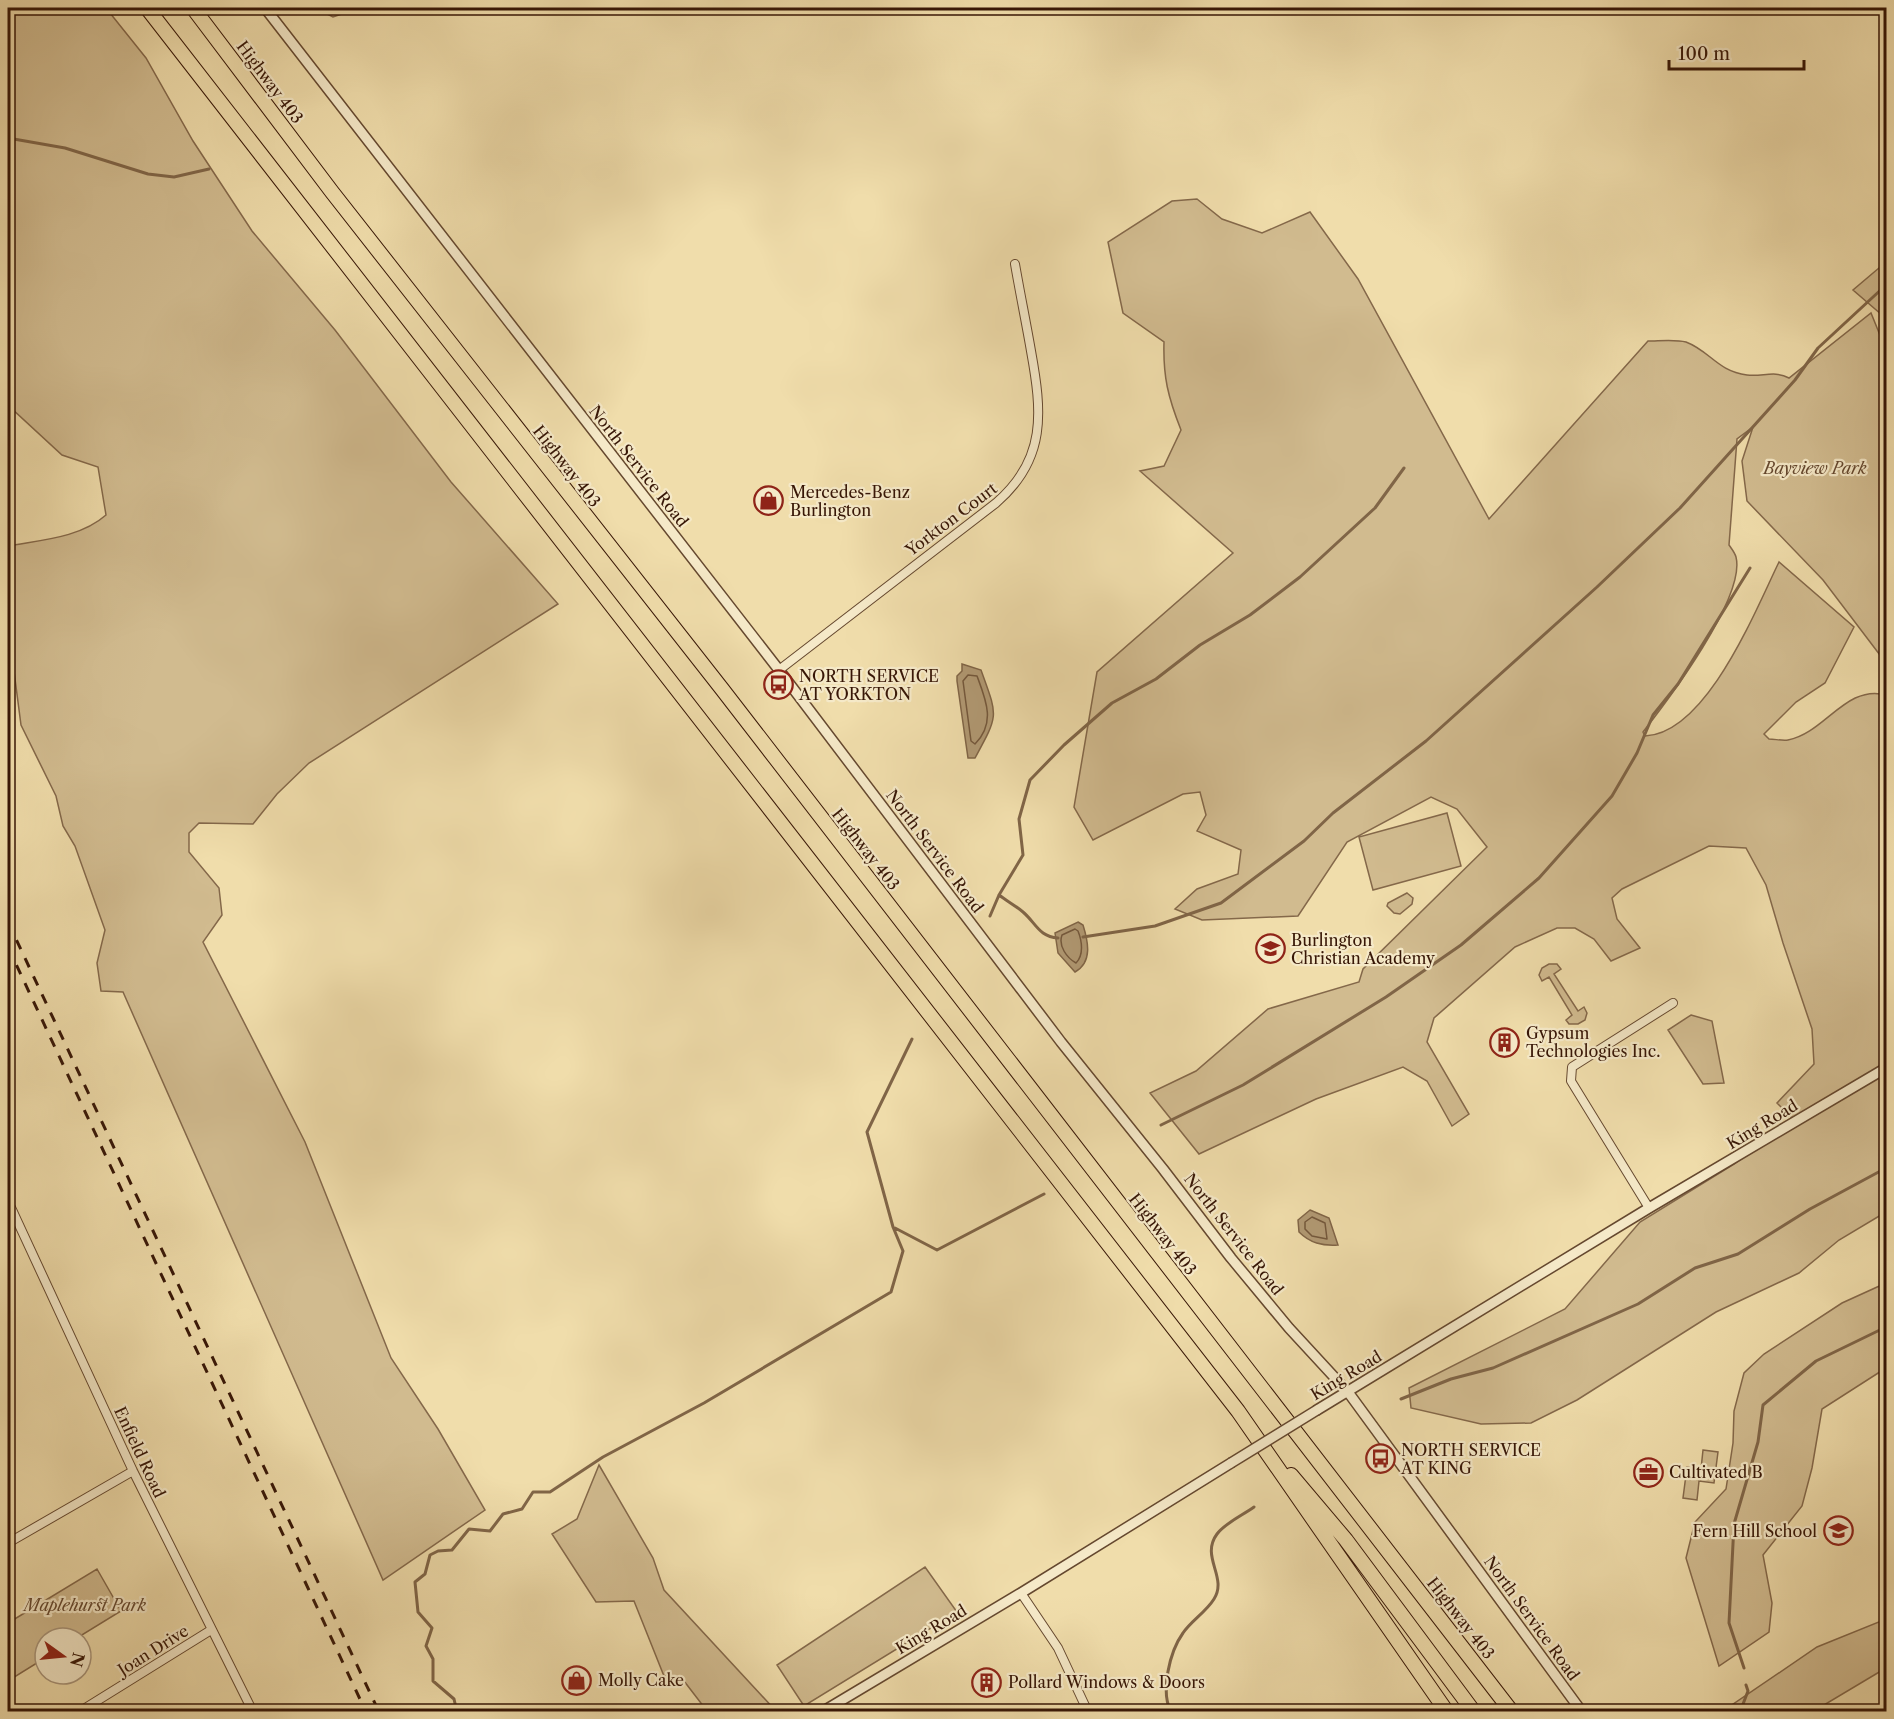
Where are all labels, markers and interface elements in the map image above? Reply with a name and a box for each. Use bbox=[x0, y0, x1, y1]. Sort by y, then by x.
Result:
scale bar bbox=[1669, 33, 1804, 71]
street label: Highway 403 bbox=[232, 37, 308, 127]
text: 100 m bbox=[1678, 43, 1730, 65]
street label: North Service Road bbox=[585, 401, 693, 531]
street label: Highway 403 bbox=[529, 421, 605, 511]
park label: Bayview Park bbox=[1761, 458, 1867, 478]
street label: Yorkton Court bbox=[901, 478, 1001, 560]
place label: Mercedes-Benz Burlington bbox=[790, 482, 910, 520]
shop icon: Mercedes-Benz Burlington bbox=[753, 485, 785, 517]
place label: NORTH SERVICE AT YORKTON bbox=[798, 666, 939, 704]
bus stop icon: NORTH SERVICE AT YORKTON bbox=[762, 669, 794, 701]
street label: North Service Road bbox=[882, 785, 988, 917]
street label: Highway 403 bbox=[828, 804, 904, 894]
place label: Burlington Christian Academy bbox=[1291, 930, 1436, 968]
school or university icon: Burlington Christian Academy bbox=[1254, 933, 1286, 965]
place label: Gypsum Technologies Inc. bbox=[1526, 1023, 1660, 1061]
building icon: Gypsum Technologies Inc. bbox=[1489, 1026, 1521, 1058]
street label: King Road bbox=[1723, 1095, 1801, 1153]
street label: North Service Road bbox=[1180, 1169, 1288, 1299]
street label: Highway 403 bbox=[1125, 1189, 1201, 1279]
street label: King Road bbox=[1307, 1346, 1385, 1404]
street label: Enfield Road bbox=[110, 1403, 170, 1501]
place label: NORTH SERVICE AT KING bbox=[1400, 1440, 1541, 1478]
bus stop icon: NORTH SERVICE AT KING bbox=[1364, 1443, 1396, 1475]
office icon: Cultivated B bbox=[1632, 1456, 1664, 1488]
place label: Cultivated B bbox=[1669, 1462, 1763, 1482]
school or university icon: Fern Hill School bbox=[1822, 1515, 1854, 1547]
place label: Fern Hill School bbox=[1693, 1521, 1817, 1541]
street label: North Service Road bbox=[1480, 1552, 1584, 1684]
street label: Highway 403 bbox=[1423, 1573, 1499, 1663]
park label: Maplehurst Park bbox=[22, 1595, 147, 1615]
street label: King Road bbox=[892, 1600, 970, 1658]
street label: Joan Drive bbox=[111, 1620, 192, 1681]
north arrow bbox=[33, 1626, 93, 1686]
text: N bbox=[66, 1651, 89, 1669]
shop icon: Molly Cake bbox=[561, 1664, 593, 1696]
building icon: Pollard Windows & Doors bbox=[971, 1666, 1003, 1698]
place label: Molly Cake bbox=[598, 1670, 684, 1690]
place label: Pollard Windows & Doors bbox=[1008, 1672, 1205, 1692]

